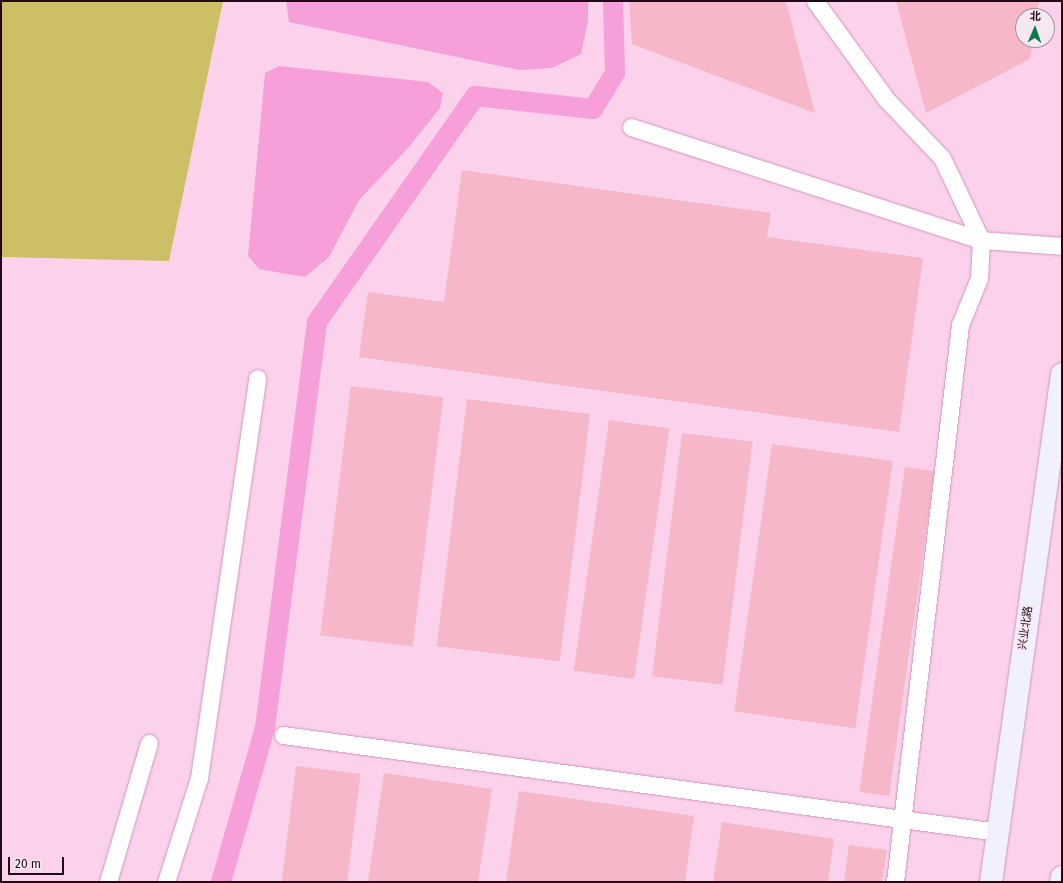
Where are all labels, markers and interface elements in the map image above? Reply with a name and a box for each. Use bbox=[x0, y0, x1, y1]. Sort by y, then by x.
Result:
north arrow bbox=[1015, 8, 1055, 48]
text: 北 bbox=[1030, 10, 1041, 23]
street label: 兴业北路 bbox=[1016, 605, 1036, 651]
scale bar bbox=[10, 849, 66, 875]
text: 20 m bbox=[15, 857, 41, 871]

